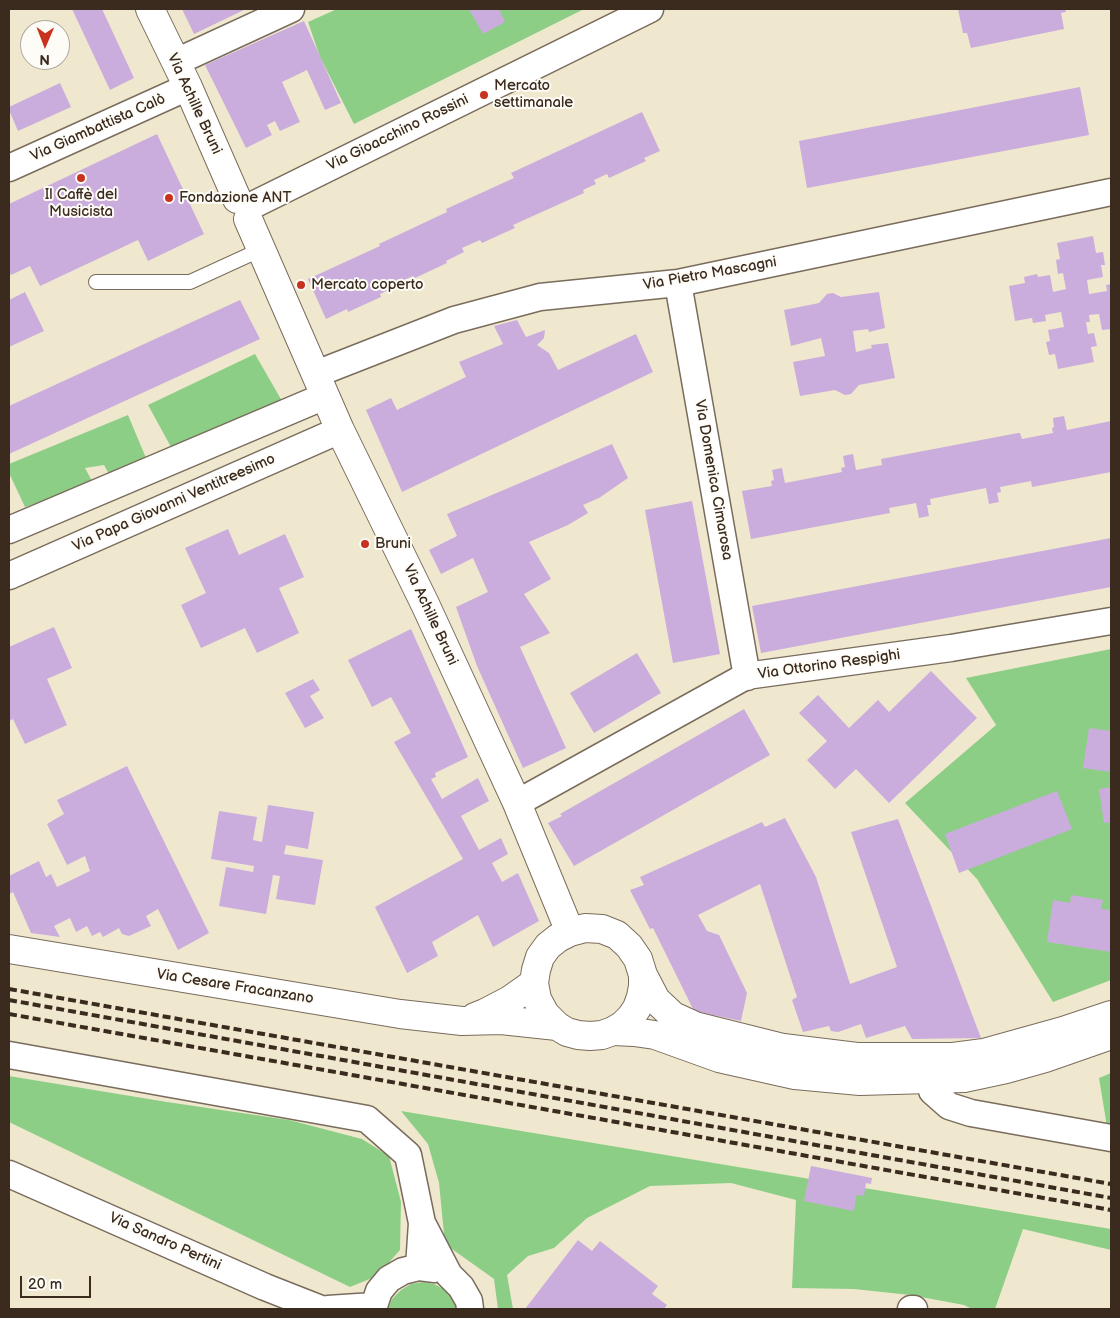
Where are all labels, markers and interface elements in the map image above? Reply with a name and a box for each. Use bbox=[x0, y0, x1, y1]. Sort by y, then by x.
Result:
north arrow bbox=[20, 20, 70, 70]
text: N bbox=[39, 51, 50, 68]
street label: Via Achille Bruni bbox=[163, 51, 225, 157]
place label: Mercato settimanale bbox=[494, 77, 573, 112]
marker: Mercato settimanale bbox=[478, 89, 490, 101]
street label: Via Giambattista Calò bbox=[28, 90, 168, 166]
street label: Via Gioacchino Rossini bbox=[324, 91, 472, 175]
marker: Il Caffè del Musicista bbox=[75, 172, 87, 184]
place label: Il Caffè del Musicista bbox=[45, 186, 117, 221]
place label: Fondazione ANT bbox=[179, 189, 292, 207]
marker: Fondazione ANT bbox=[163, 192, 175, 204]
street label: Via Pietro Mascagni bbox=[642, 253, 778, 295]
place label: Mercato coperto bbox=[311, 276, 423, 294]
marker: Mercato coperto bbox=[295, 279, 307, 291]
street label: Via Domenica Cimarosa bbox=[690, 398, 736, 562]
street label: Via Papa Giovanni Ventitreesimo bbox=[70, 450, 278, 556]
place label: Bruni bbox=[375, 535, 411, 553]
marker: Bruni bbox=[359, 538, 371, 550]
street label: Via Achille Bruni bbox=[399, 562, 461, 668]
street label: Via Ottorino Respighi bbox=[757, 646, 901, 684]
street label: Via Cesare Fracanzano bbox=[155, 966, 315, 1008]
street label: Via Sandro Pertini bbox=[106, 1209, 224, 1275]
scale bar bbox=[22, 1266, 94, 1298]
text: 20 m bbox=[28, 1275, 62, 1294]

